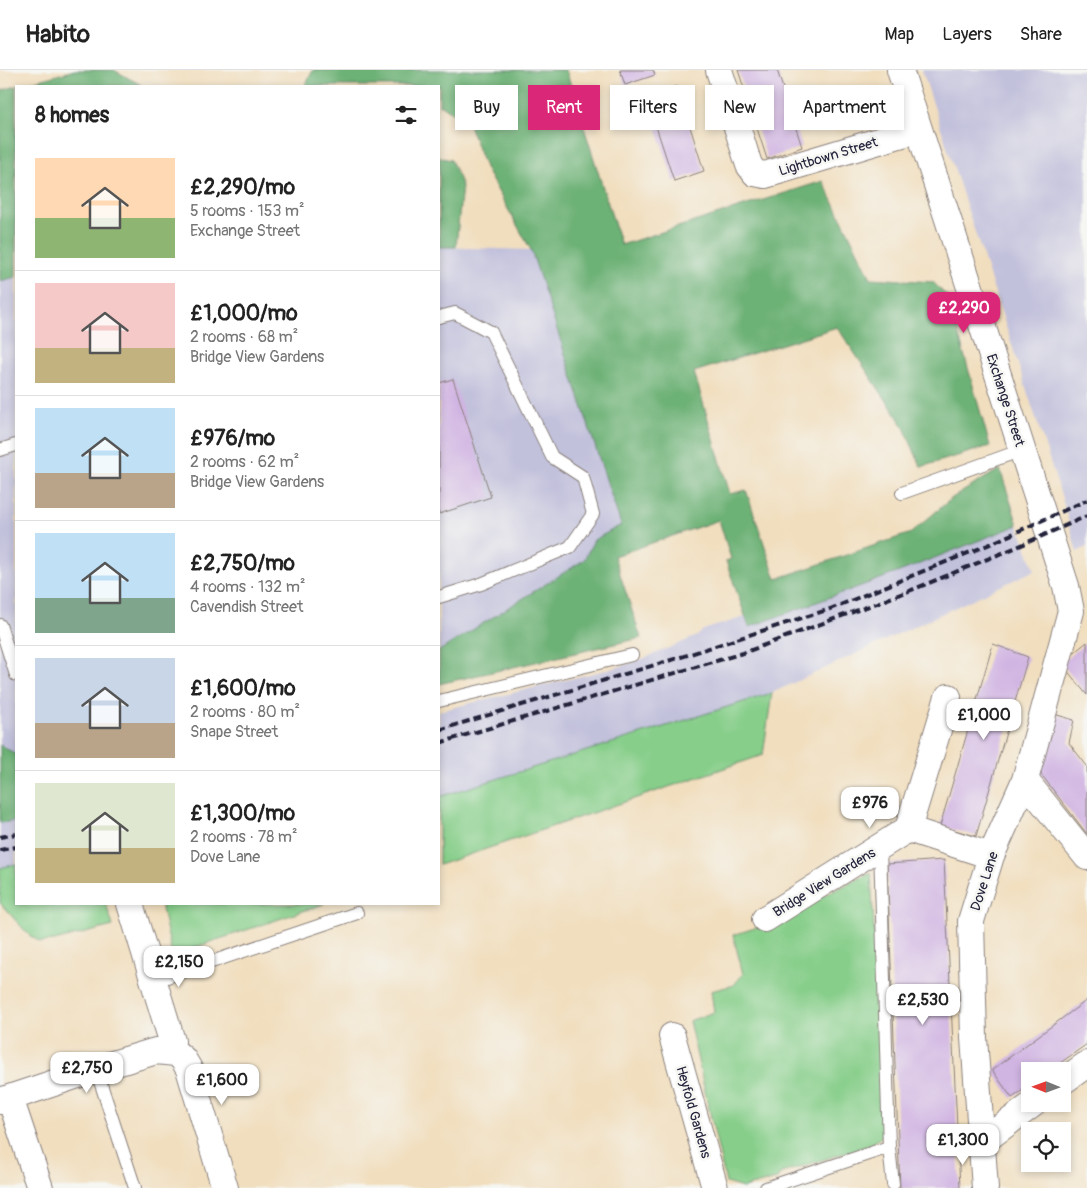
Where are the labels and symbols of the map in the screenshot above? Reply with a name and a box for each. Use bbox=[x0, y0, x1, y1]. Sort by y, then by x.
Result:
street label: Lightbown Street bbox=[777, 133, 880, 180]
pin: £2,290 bbox=[923, 292, 1005, 334]
street label: Exchange Street bbox=[983, 352, 1029, 449]
pin: £1,000 bbox=[943, 698, 1025, 741]
pin: £976 bbox=[840, 786, 900, 829]
street label: Bridge View Gardens bbox=[770, 844, 879, 921]
street label: Dove Lane bbox=[967, 849, 1002, 913]
pin: £2,150 bbox=[138, 946, 220, 988]
pin: £2,530 bbox=[882, 984, 964, 1026]
pin: £2,750 bbox=[46, 1052, 128, 1094]
north arrow bbox=[1021, 1062, 1071, 1112]
pin: £1,600 bbox=[181, 1064, 263, 1106]
street label: Heyfold Gardens bbox=[672, 1064, 715, 1161]
pin: £1,300 bbox=[922, 1124, 1004, 1166]

